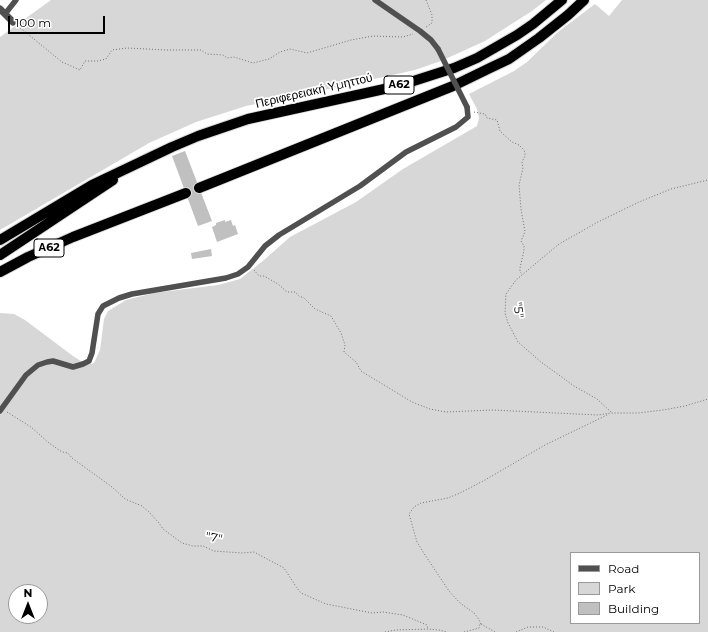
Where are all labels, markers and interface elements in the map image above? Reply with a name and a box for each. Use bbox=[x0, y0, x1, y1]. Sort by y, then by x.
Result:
scale bar bbox=[10, 8, 107, 34]
text: 100 m bbox=[15, 15, 51, 30]
street label: Περιφερειακή Υμηττού bbox=[254, 71, 374, 111]
road number: Α62 bbox=[384, 76, 414, 94]
road number: Α62 bbox=[34, 239, 64, 257]
street label: "5" bbox=[510, 301, 526, 319]
street label: "7" bbox=[204, 529, 224, 547]
legend bbox=[570, 552, 700, 624]
text: Road bbox=[608, 561, 639, 576]
text: Park bbox=[608, 581, 635, 596]
north arrow bbox=[8, 584, 48, 624]
text: N bbox=[24, 586, 32, 600]
text: Building bbox=[608, 601, 659, 616]

